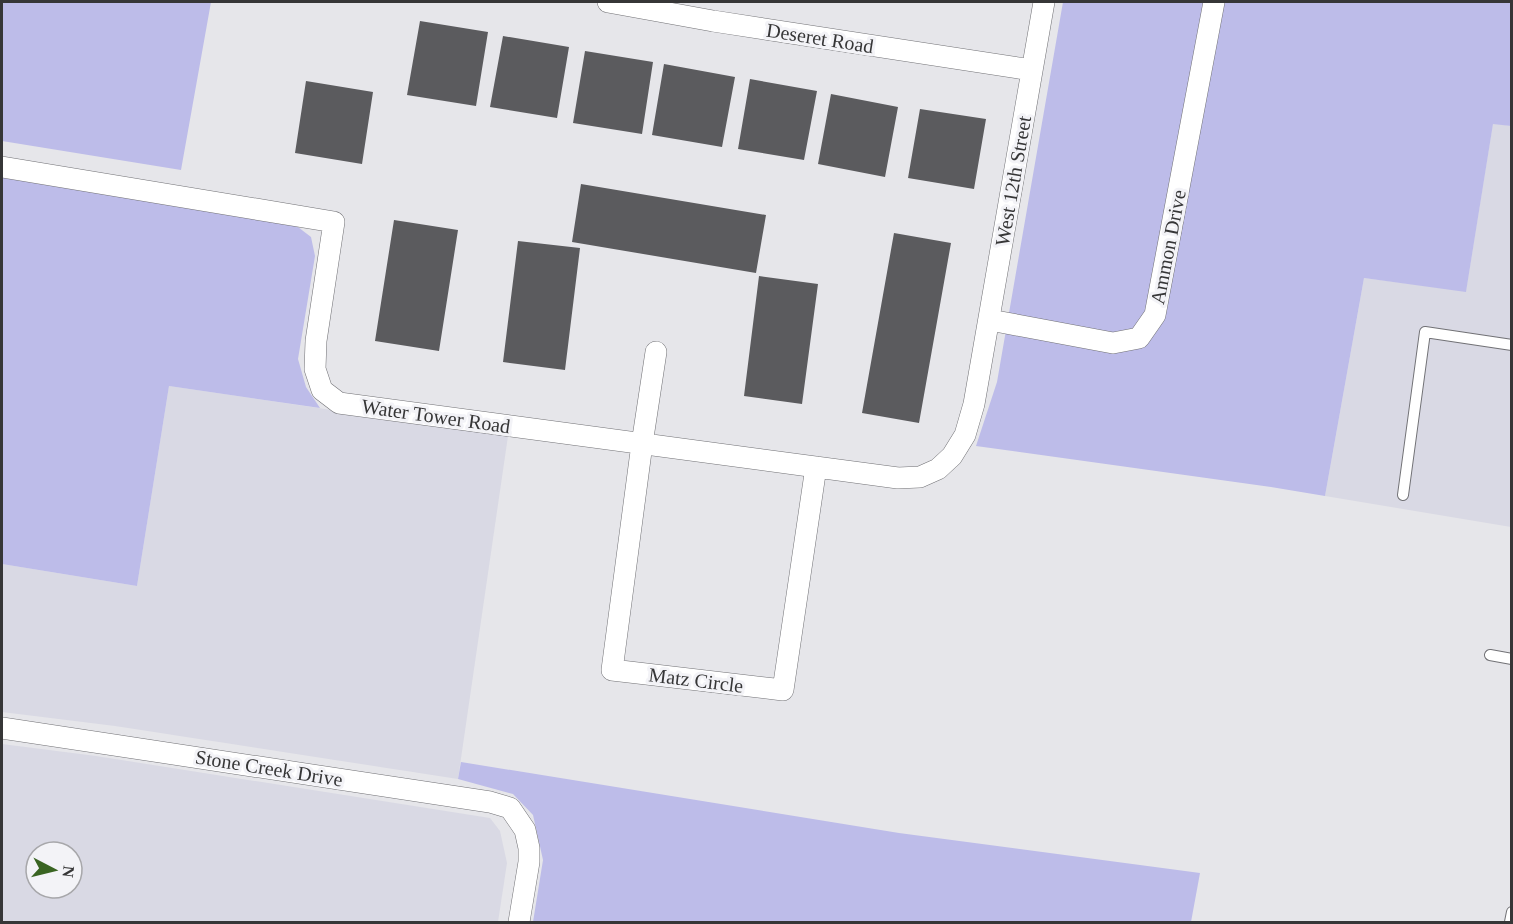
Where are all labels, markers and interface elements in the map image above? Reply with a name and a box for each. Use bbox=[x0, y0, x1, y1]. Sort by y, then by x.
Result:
street label: Deseret Road bbox=[765, 19, 875, 57]
street label: West 12th Street bbox=[991, 114, 1035, 248]
street label: Ammon Drive bbox=[1146, 188, 1190, 306]
street label: Water Tower Road bbox=[360, 395, 512, 437]
street label: Matz Circle bbox=[648, 663, 745, 697]
street label: Stone Creek Drive bbox=[194, 745, 344, 791]
north arrow bbox=[24, 840, 84, 900]
text: N bbox=[59, 865, 78, 879]

